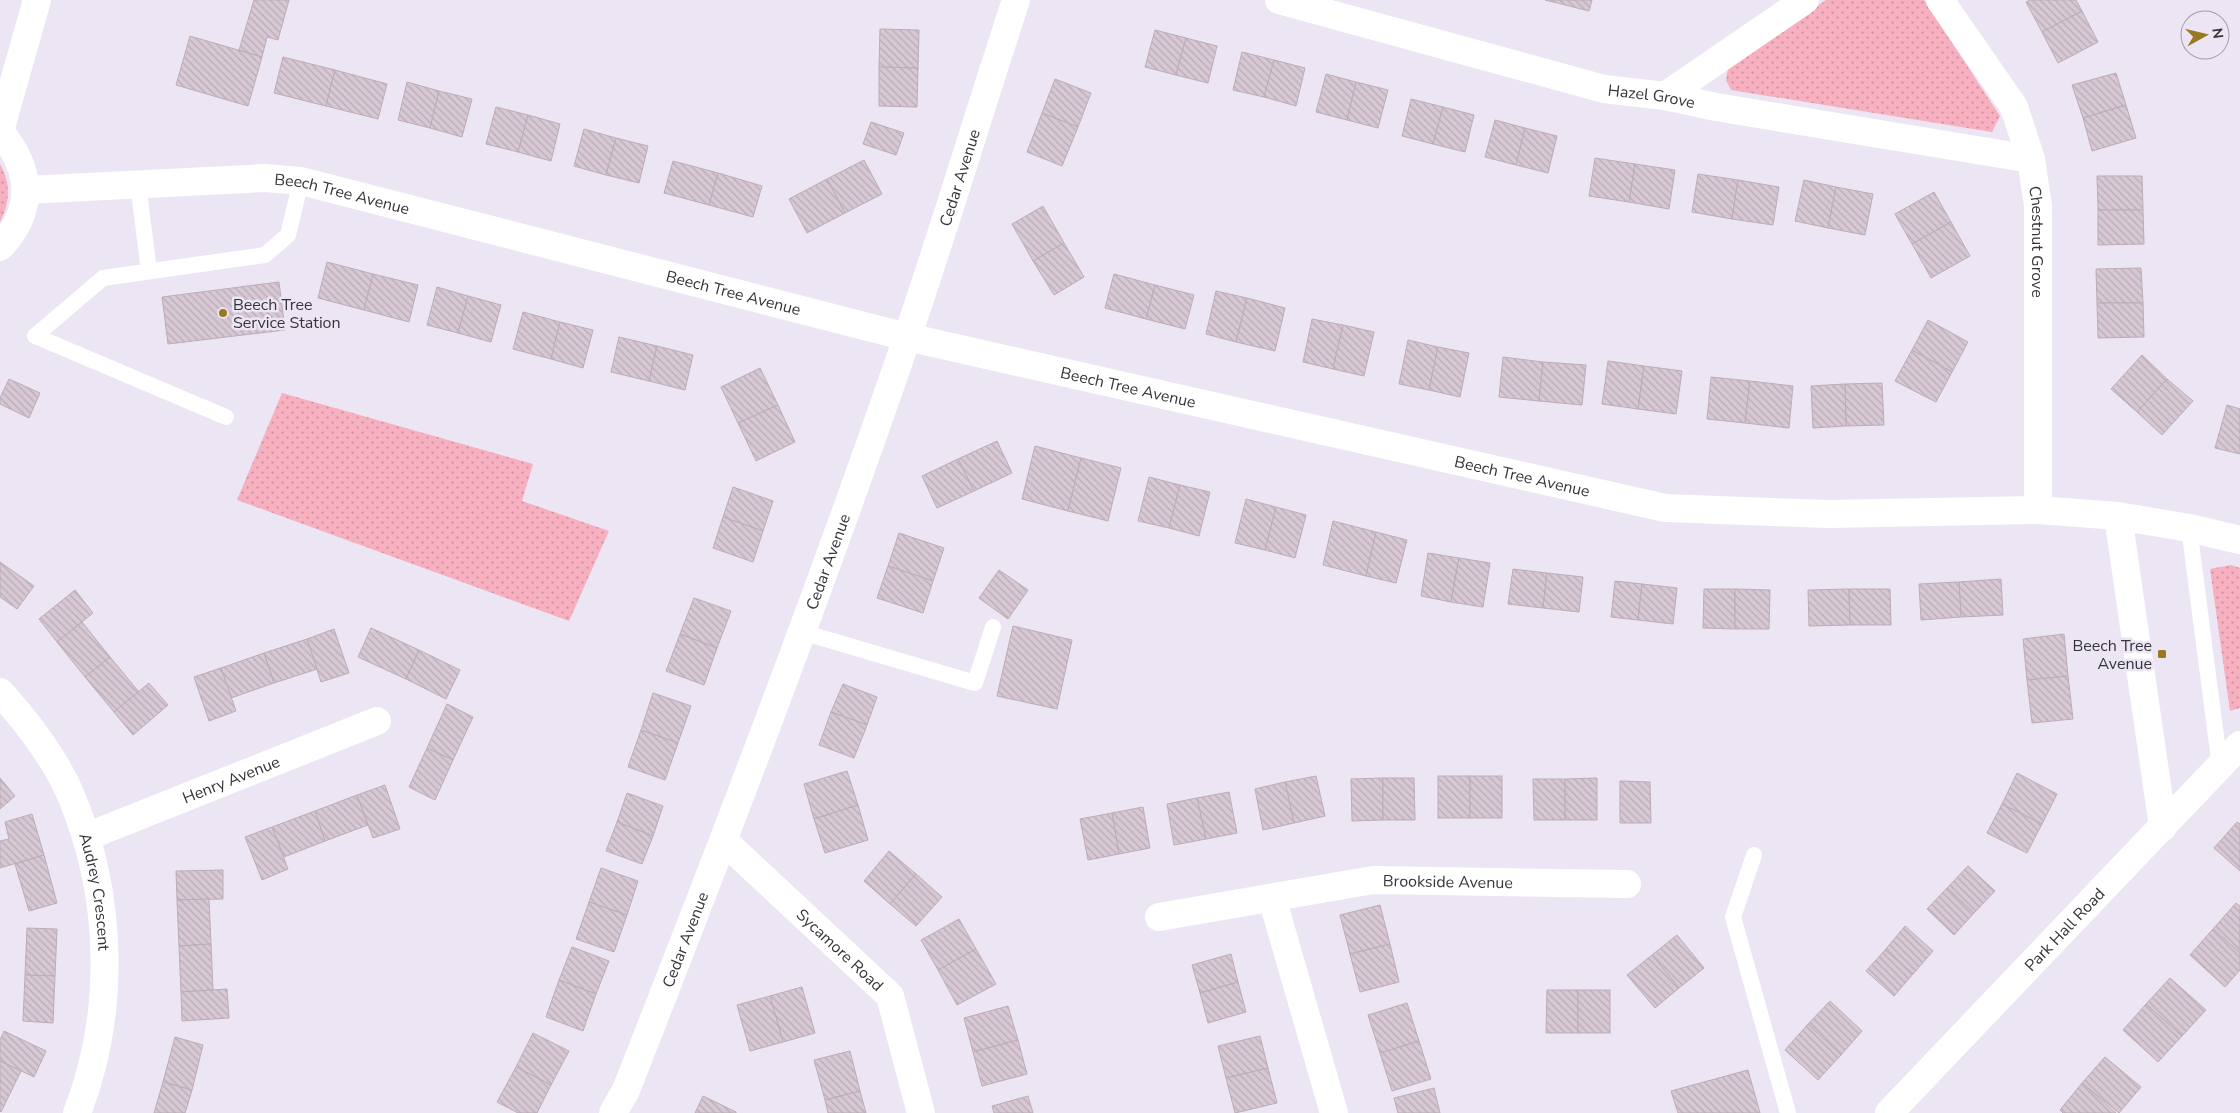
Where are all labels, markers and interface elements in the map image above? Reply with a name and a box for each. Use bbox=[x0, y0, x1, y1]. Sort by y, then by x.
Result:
north arrow bbox=[2180, 10, 2230, 60]
text: N bbox=[2207, 27, 2228, 40]
street label: Hazel Grove bbox=[1607, 80, 1697, 114]
street label: Cedar Avenue bbox=[934, 127, 986, 229]
street label: Beech Tree Avenue bbox=[274, 169, 412, 220]
street label: Chestnut Grove bbox=[2023, 184, 2048, 298]
street label: Beech Tree Avenue bbox=[664, 265, 803, 321]
place label: Beech Tree Service Station bbox=[233, 294, 341, 334]
marker: Beech Tree Service Station bbox=[217, 307, 229, 319]
street label: Beech Tree Avenue bbox=[1058, 362, 1198, 414]
street label: Beech Tree Avenue bbox=[1452, 451, 1592, 503]
street label: Cedar Avenue bbox=[801, 511, 856, 613]
place label: Beech Tree Avenue bbox=[2072, 635, 2152, 675]
marker: Beech Tree Avenue bbox=[2156, 648, 2168, 660]
street label: Henry Avenue bbox=[179, 751, 283, 809]
street label: Audrey Crescent bbox=[73, 830, 114, 952]
street label: Brookside Avenue bbox=[1383, 870, 1513, 894]
street label: Park Hall Road bbox=[2020, 883, 2110, 976]
street label: Cedar Avenue bbox=[657, 889, 714, 991]
street label: Sycamore Road bbox=[791, 904, 888, 996]

